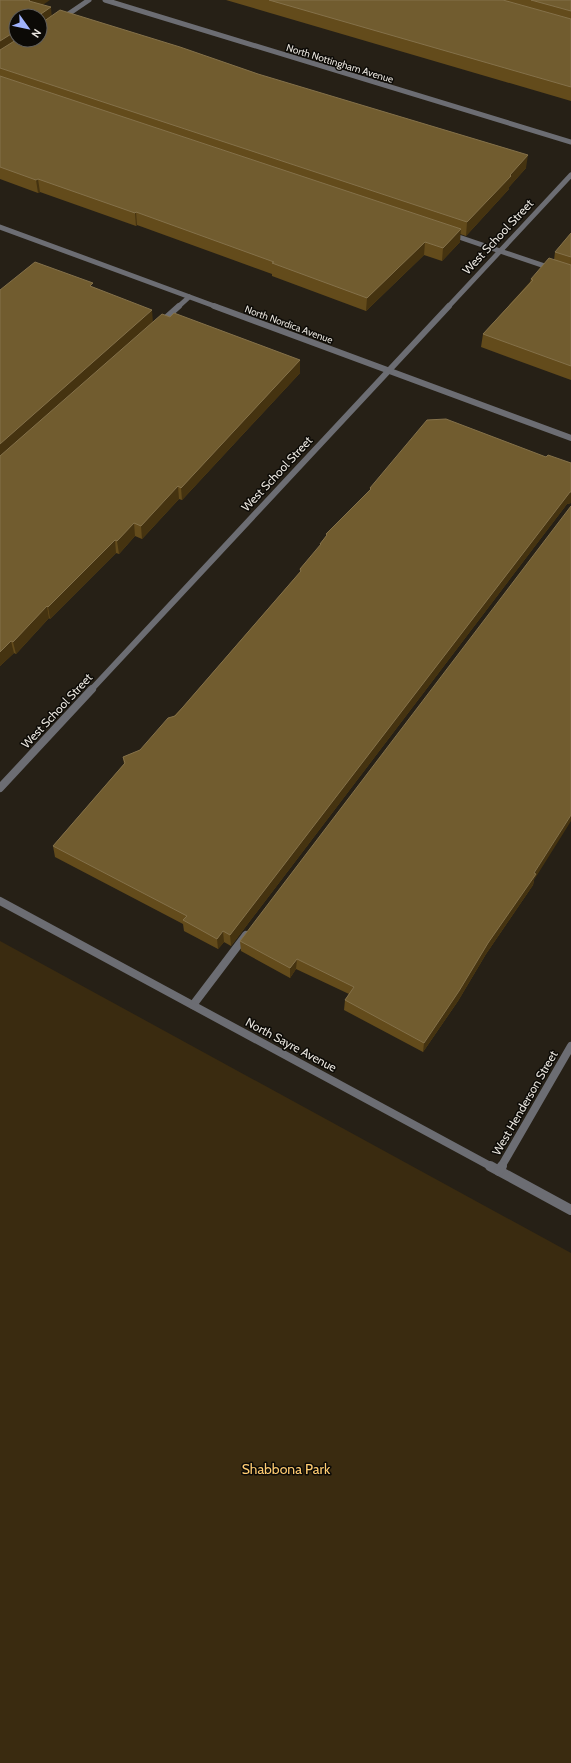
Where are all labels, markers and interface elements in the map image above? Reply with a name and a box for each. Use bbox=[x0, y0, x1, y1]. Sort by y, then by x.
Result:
north arrow bbox=[8, 8, 48, 48]
text: N bbox=[28, 26, 44, 41]
street label: North Nottingham Avenue bbox=[285, 41, 395, 86]
street label: West School Street bbox=[459, 196, 536, 277]
street label: North Nordica Avenue bbox=[243, 302, 335, 346]
street label: West School Street bbox=[238, 433, 315, 514]
street label: West School Street bbox=[18, 670, 95, 751]
street label: North Sayre Avenue bbox=[243, 1014, 339, 1075]
street label: West Henderson Street bbox=[488, 1048, 561, 1158]
park label: Shabbona Park bbox=[242, 1460, 331, 1478]

